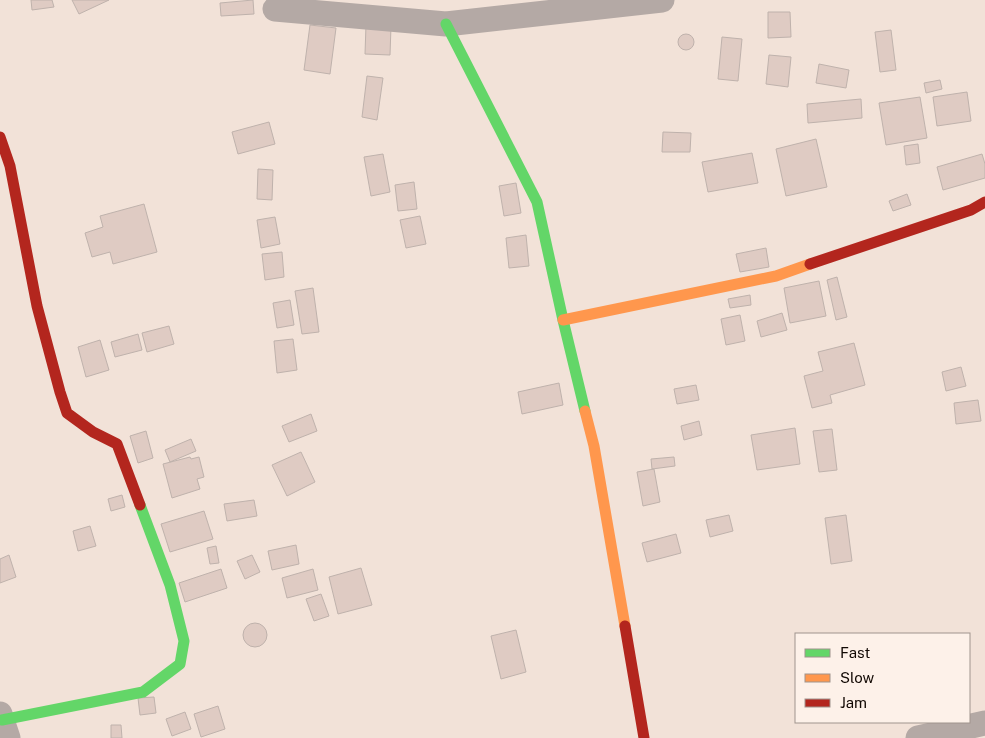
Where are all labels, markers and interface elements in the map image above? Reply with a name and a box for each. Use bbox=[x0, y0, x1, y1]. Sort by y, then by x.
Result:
legend bbox=[795, 633, 970, 723]
text: Fast bbox=[840, 644, 870, 661]
text: Slow bbox=[840, 669, 875, 686]
text: Jam bbox=[840, 694, 867, 711]

